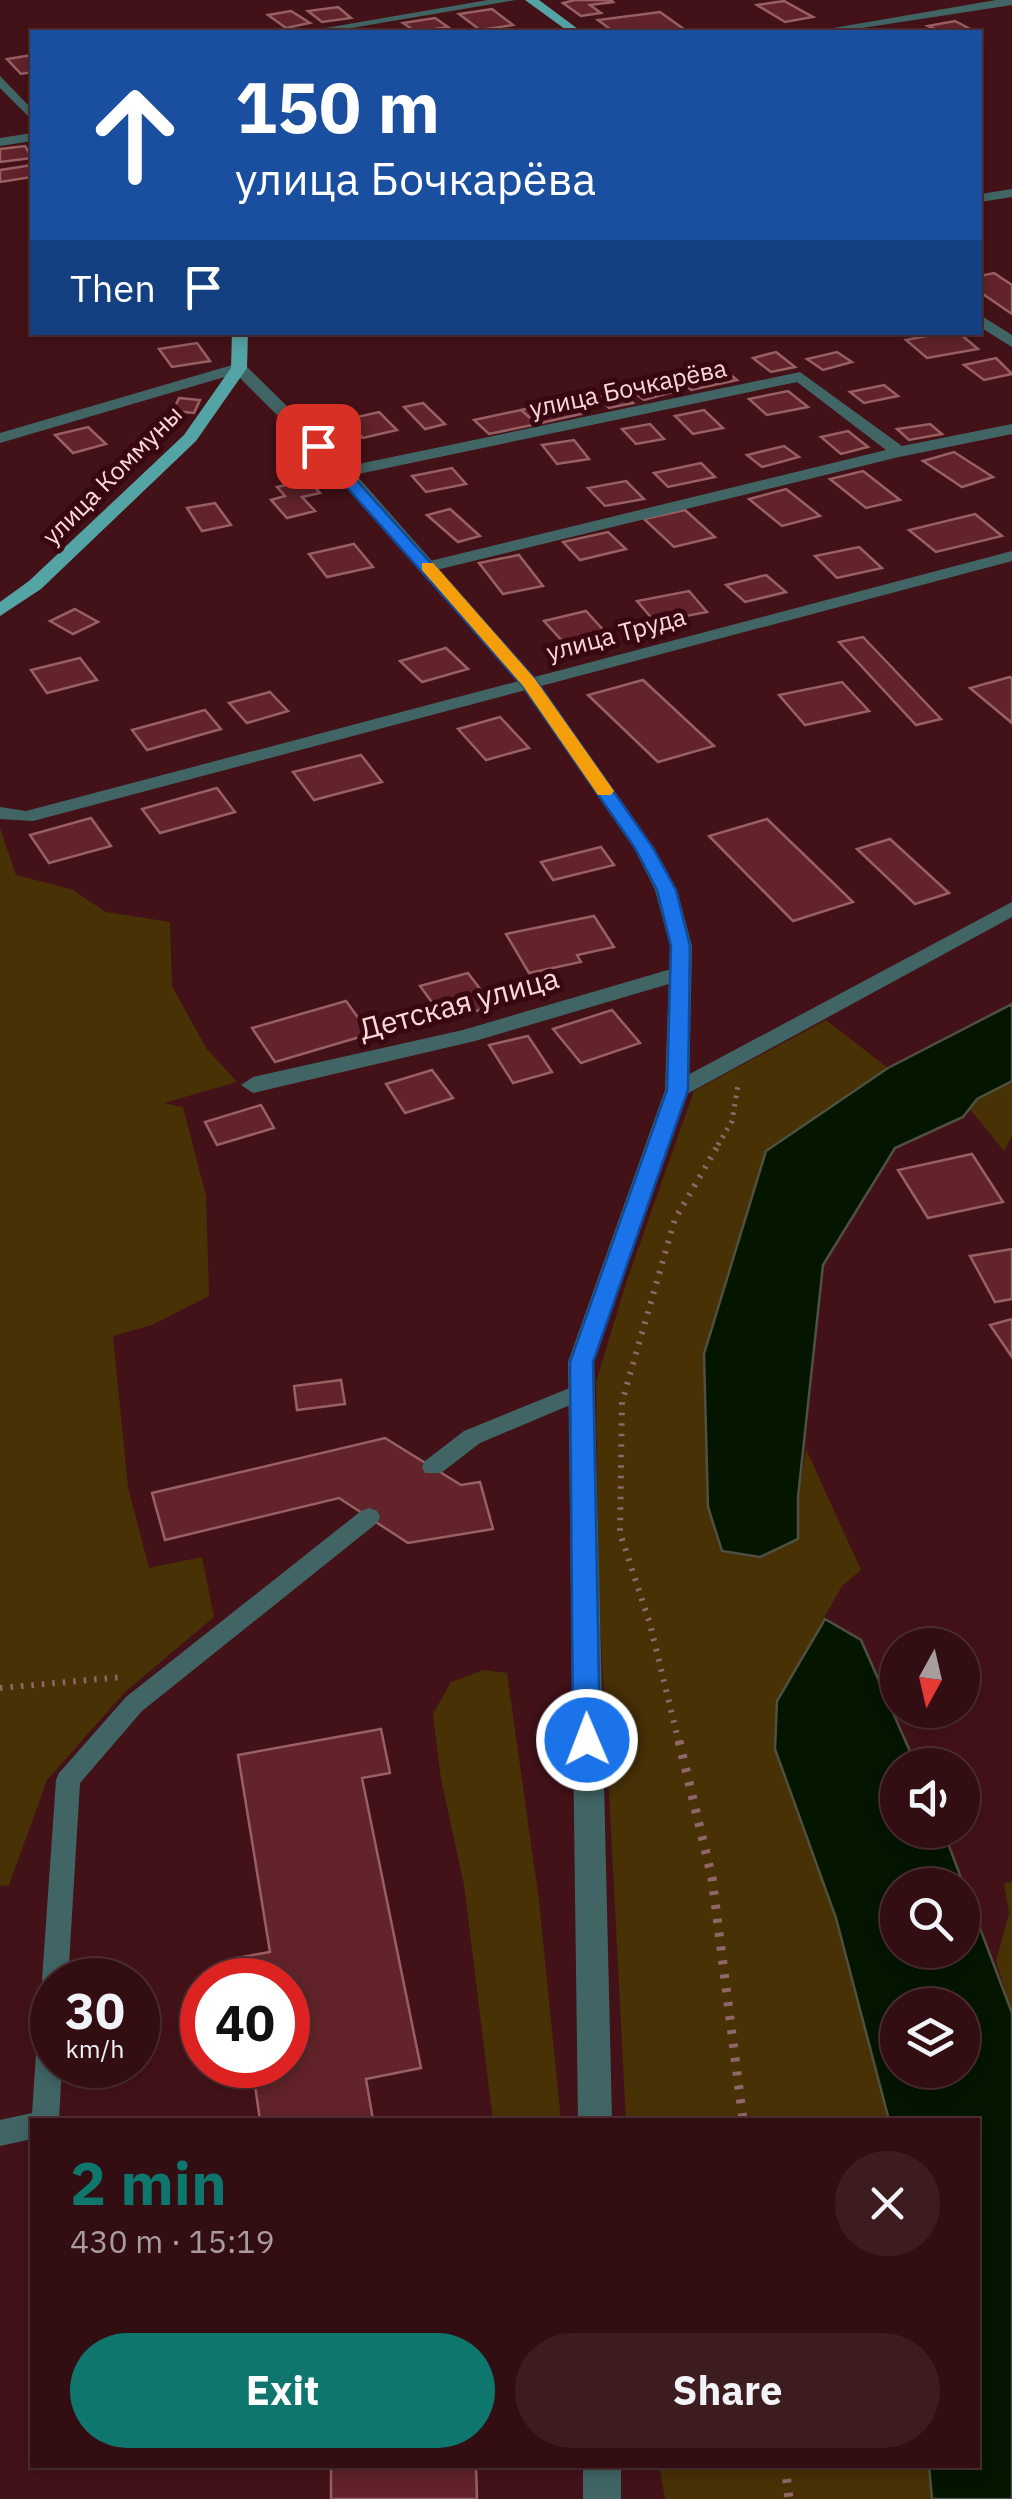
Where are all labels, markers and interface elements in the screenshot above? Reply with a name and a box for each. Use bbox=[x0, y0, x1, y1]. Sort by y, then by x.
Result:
text: 150 m bbox=[235, 61, 440, 152]
icon: ahead bbox=[70, 70, 200, 200]
text: улица Бочкарёва bbox=[235, 149, 596, 207]
icon: arrive bbox=[176, 260, 231, 315]
text: Then bbox=[70, 263, 156, 312]
street label: улица Бочкарёва bbox=[526, 351, 730, 425]
street label: улица Коммуны bbox=[35, 398, 189, 552]
pin bbox=[276, 404, 361, 489]
icon: arrive bbox=[291, 419, 346, 474]
street label: улица Труда bbox=[543, 599, 689, 668]
street label: Детская улица bbox=[355, 957, 563, 1048]
north arrow bbox=[880, 1628, 980, 1728]
map controls bbox=[880, 1628, 980, 2088]
position arrow bbox=[535, 1688, 639, 1792]
button: sound bbox=[880, 1748, 980, 1848]
button: search bbox=[880, 1868, 980, 1968]
speed limit sign: 40 bbox=[180, 1958, 310, 2088]
text: 30 bbox=[65, 1978, 125, 2043]
button: layers bbox=[880, 1988, 980, 2088]
text: km/h bbox=[66, 2032, 124, 2065]
text: 2 min bbox=[70, 2143, 227, 2222]
button: close bbox=[835, 2151, 940, 2256]
text: 430 m · 15:19 bbox=[70, 2220, 275, 2262]
button: Exit bbox=[70, 2333, 495, 2448]
button: Share bbox=[515, 2333, 940, 2448]

